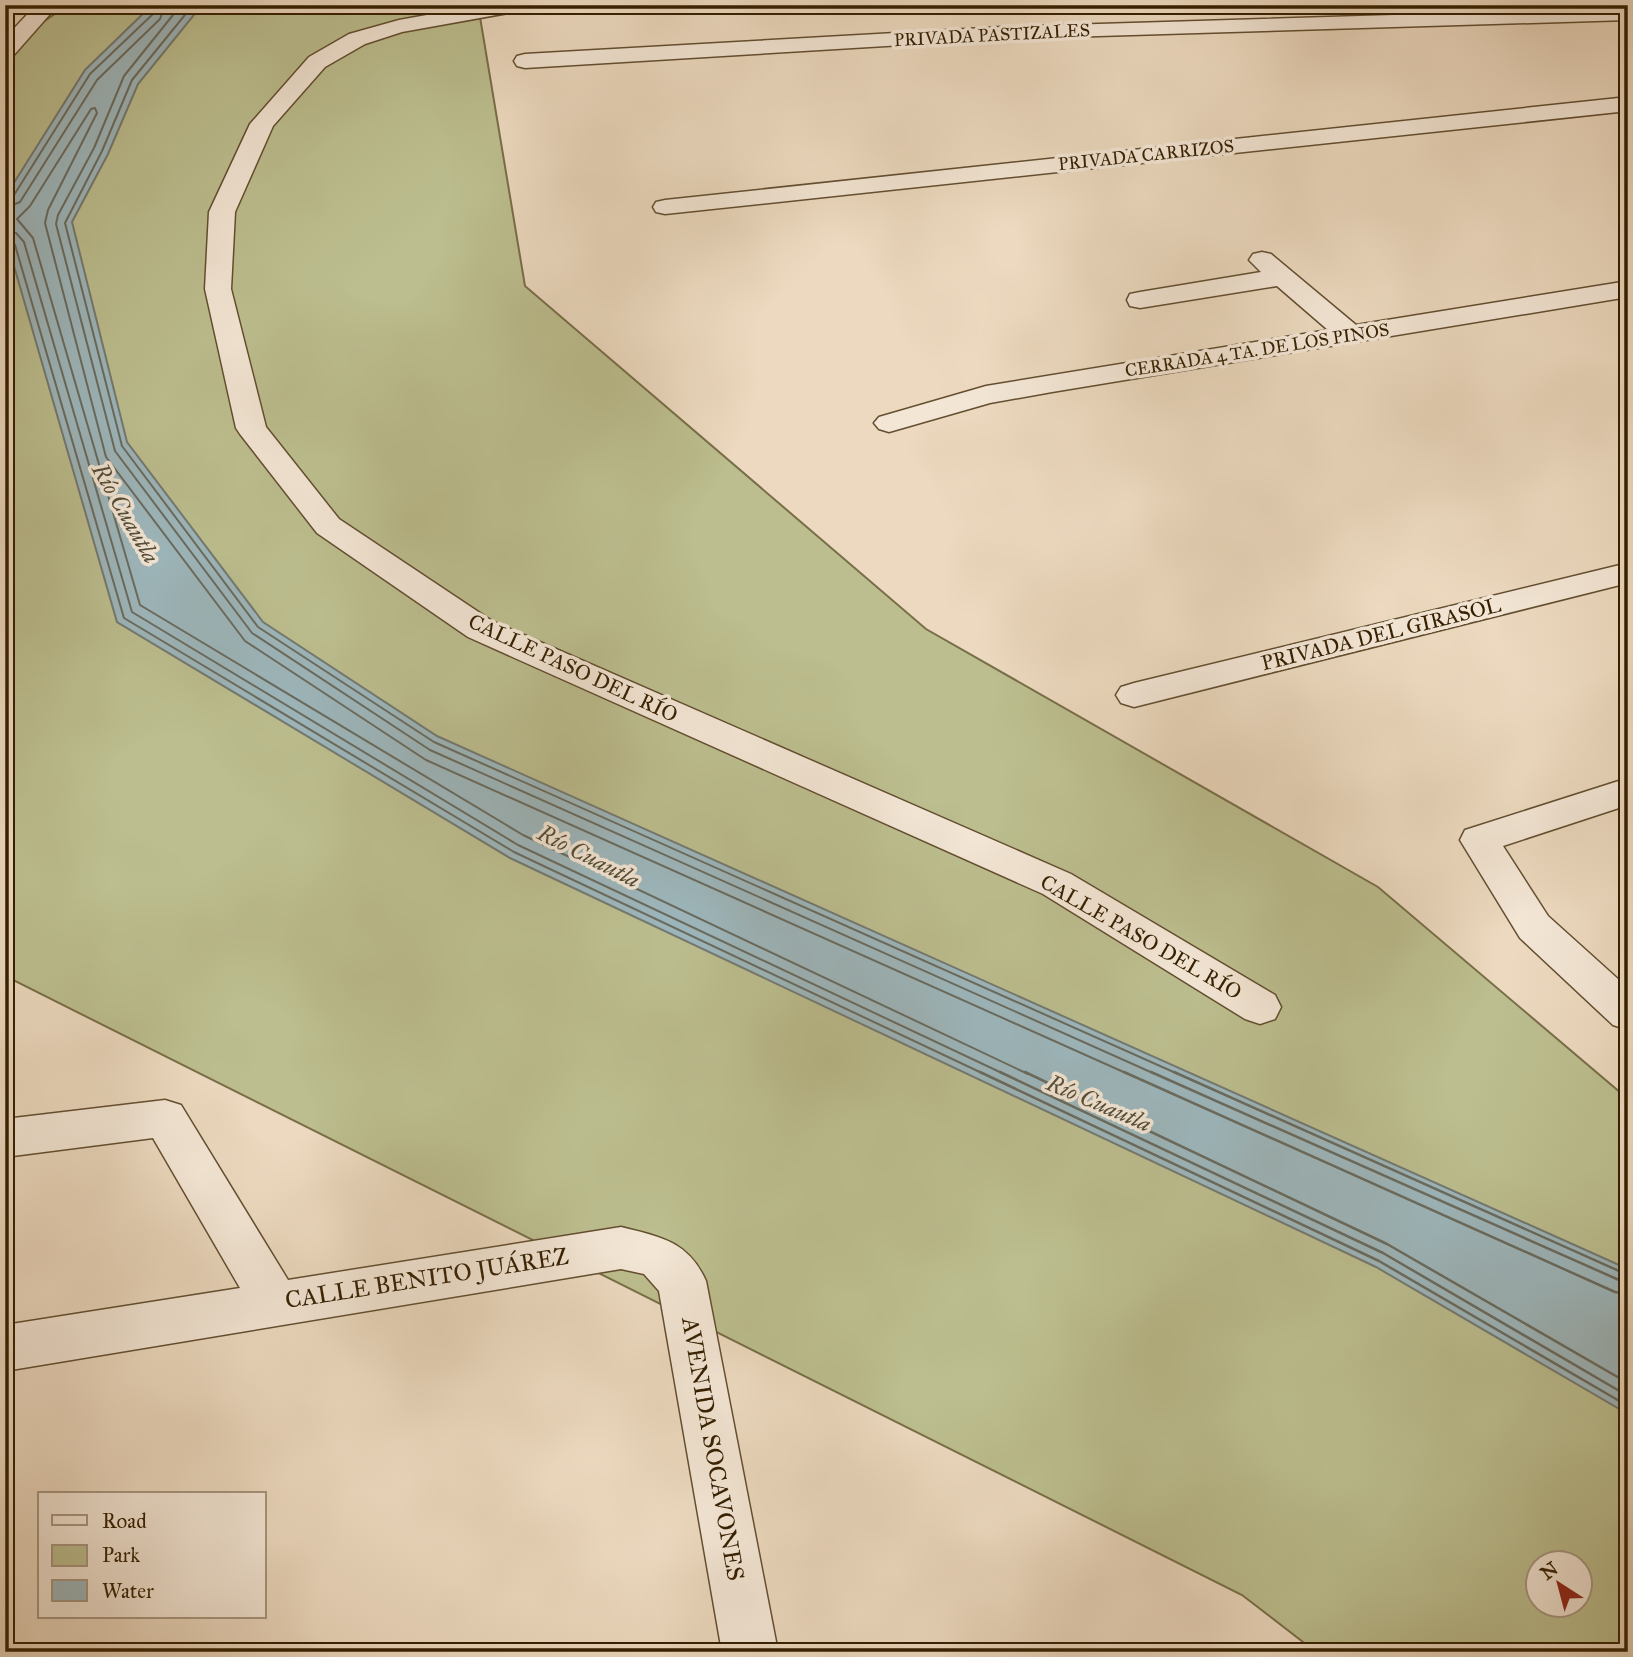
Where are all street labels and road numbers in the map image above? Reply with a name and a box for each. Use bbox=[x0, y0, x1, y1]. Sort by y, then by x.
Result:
street label: PRIVADA PASTIZALES bbox=[893, 19, 1091, 51]
street label: PRIVADA CARRIZOS bbox=[1057, 135, 1235, 175]
street label: CERRADA 4 TA. DE LOS PINOS bbox=[1123, 318, 1391, 382]
street label: PRIVADA DEL GIRASOL bbox=[1258, 592, 1504, 676]
street label: CALLE PASO DEL RÍO bbox=[464, 607, 682, 728]
street label: CALLE PASO DEL RÍO bbox=[1036, 868, 1247, 1005]
street label: CALLE BENITO JUÁREZ bbox=[283, 1241, 571, 1315]
street label: AVENIDA SOCAVONES bbox=[675, 1314, 751, 1583]

